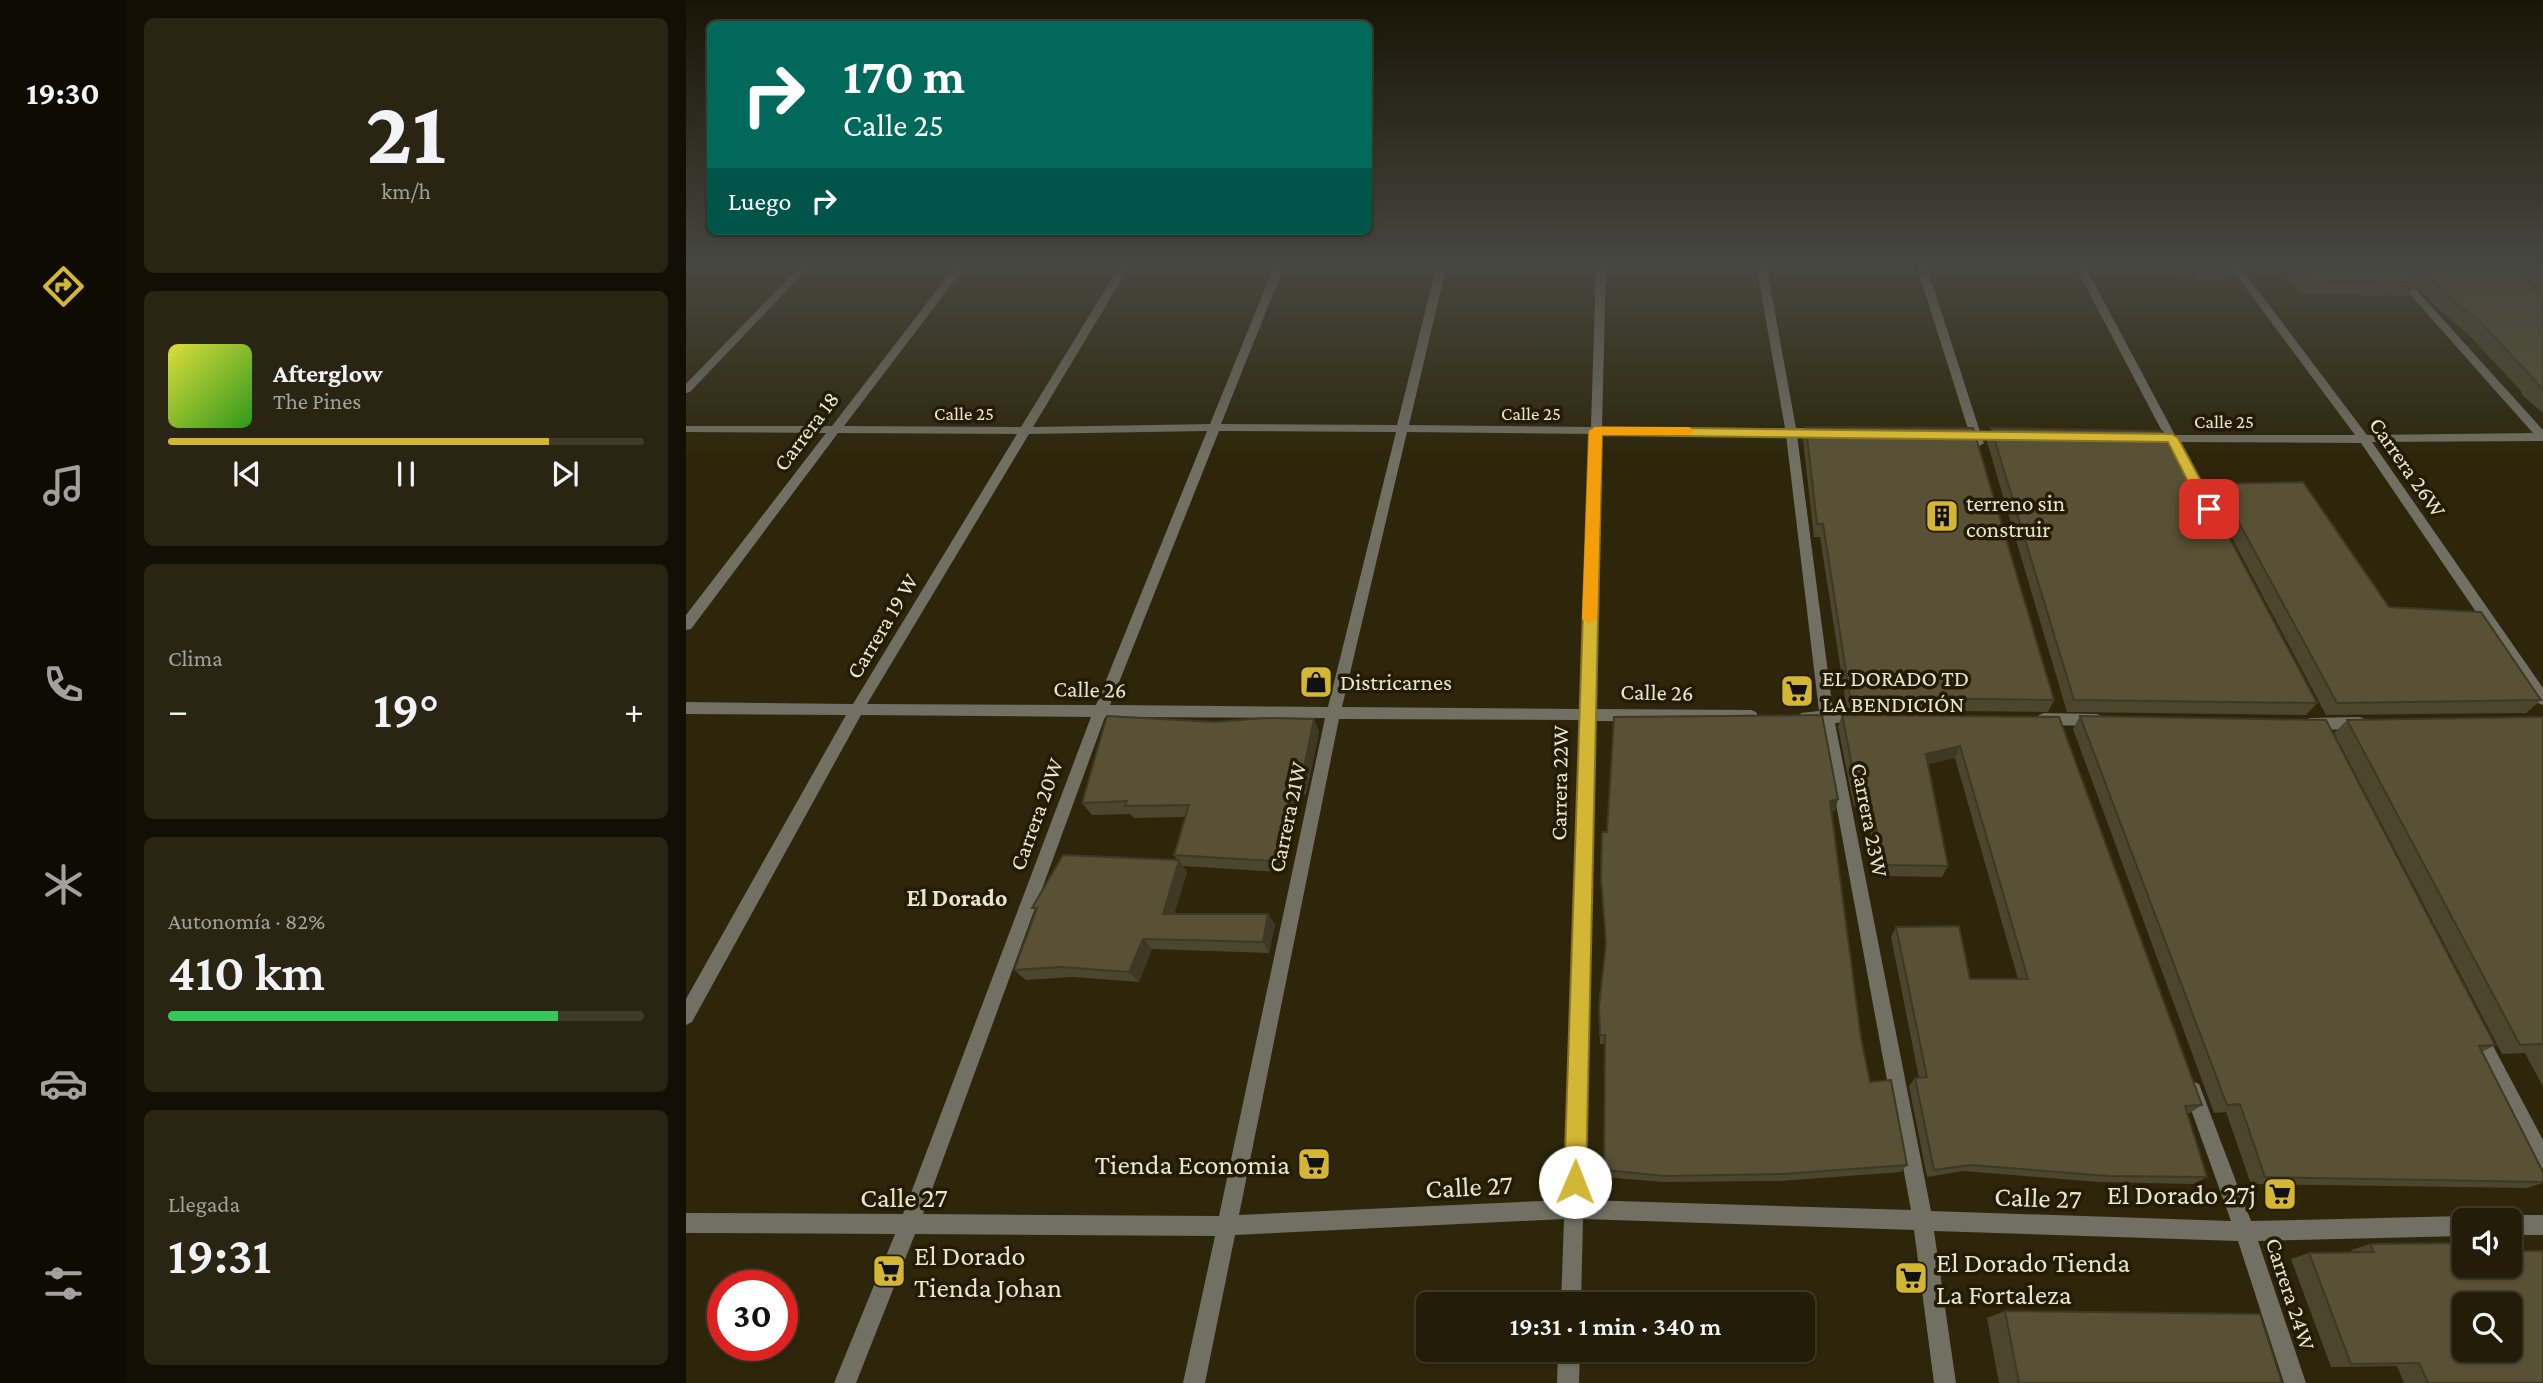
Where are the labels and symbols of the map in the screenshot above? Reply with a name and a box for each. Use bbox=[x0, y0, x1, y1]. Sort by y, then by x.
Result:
street label: Carrera 18 bbox=[768, 386, 844, 476]
street label: Calle 25 bbox=[934, 403, 994, 424]
street label: Calle 25 bbox=[1501, 403, 1561, 424]
street label: Calle 25 bbox=[2194, 411, 2254, 432]
street label: Carrera 26W bbox=[2364, 412, 2452, 523]
pin bbox=[2179, 479, 2239, 539]
place label: terreno sin construir bbox=[1966, 490, 2065, 542]
building icon: terreno sin construir bbox=[1923, 497, 1961, 535]
street label: Carrera 19 W bbox=[841, 568, 924, 683]
shop icon: Districarnes bbox=[1297, 663, 1335, 701]
place label: EL DORADO TD LA BENDICIÓN bbox=[1822, 665, 1969, 717]
place label: Districarnes bbox=[1340, 669, 1452, 695]
supermarket icon: EL DORADO TD LA BENDICIÓN bbox=[1778, 672, 1816, 710]
street label: Calle 26 bbox=[1053, 675, 1127, 703]
street label: Calle 26 bbox=[1620, 678, 1694, 706]
street label: Carrera 22W bbox=[1545, 724, 1573, 841]
street label: Carrera 20W bbox=[1004, 754, 1069, 874]
street label: Carrera 21W bbox=[1263, 758, 1312, 875]
street label: Carrera 23W bbox=[1846, 761, 1894, 880]
district label: El Dorado bbox=[907, 884, 1007, 911]
supermarket icon: Tienda Economia bbox=[1295, 1145, 1333, 1183]
position arrow bbox=[1538, 1145, 1612, 1219]
place label: Tienda Economia bbox=[1095, 1149, 1290, 1180]
street label: Calle 27 bbox=[1425, 1169, 1514, 1204]
supermarket icon: El Dorado 27j bbox=[2261, 1175, 2299, 1213]
place label: El Dorado 27j bbox=[2107, 1179, 2256, 1210]
street label: Calle 27 bbox=[1994, 1180, 2082, 1215]
street label: Calle 27 bbox=[860, 1182, 948, 1213]
street label: Carrera 24W bbox=[2261, 1235, 2322, 1354]
place label: El Dorado Tienda Johan bbox=[914, 1240, 1062, 1303]
place label: El Dorado Tienda La Fortaleza bbox=[1936, 1247, 2130, 1310]
supermarket icon: El Dorado Tienda Johan bbox=[870, 1252, 908, 1290]
supermarket icon: El Dorado Tienda La Fortaleza bbox=[1892, 1259, 1930, 1297]
speed limit sign: 30 bbox=[707, 1270, 798, 1361]

